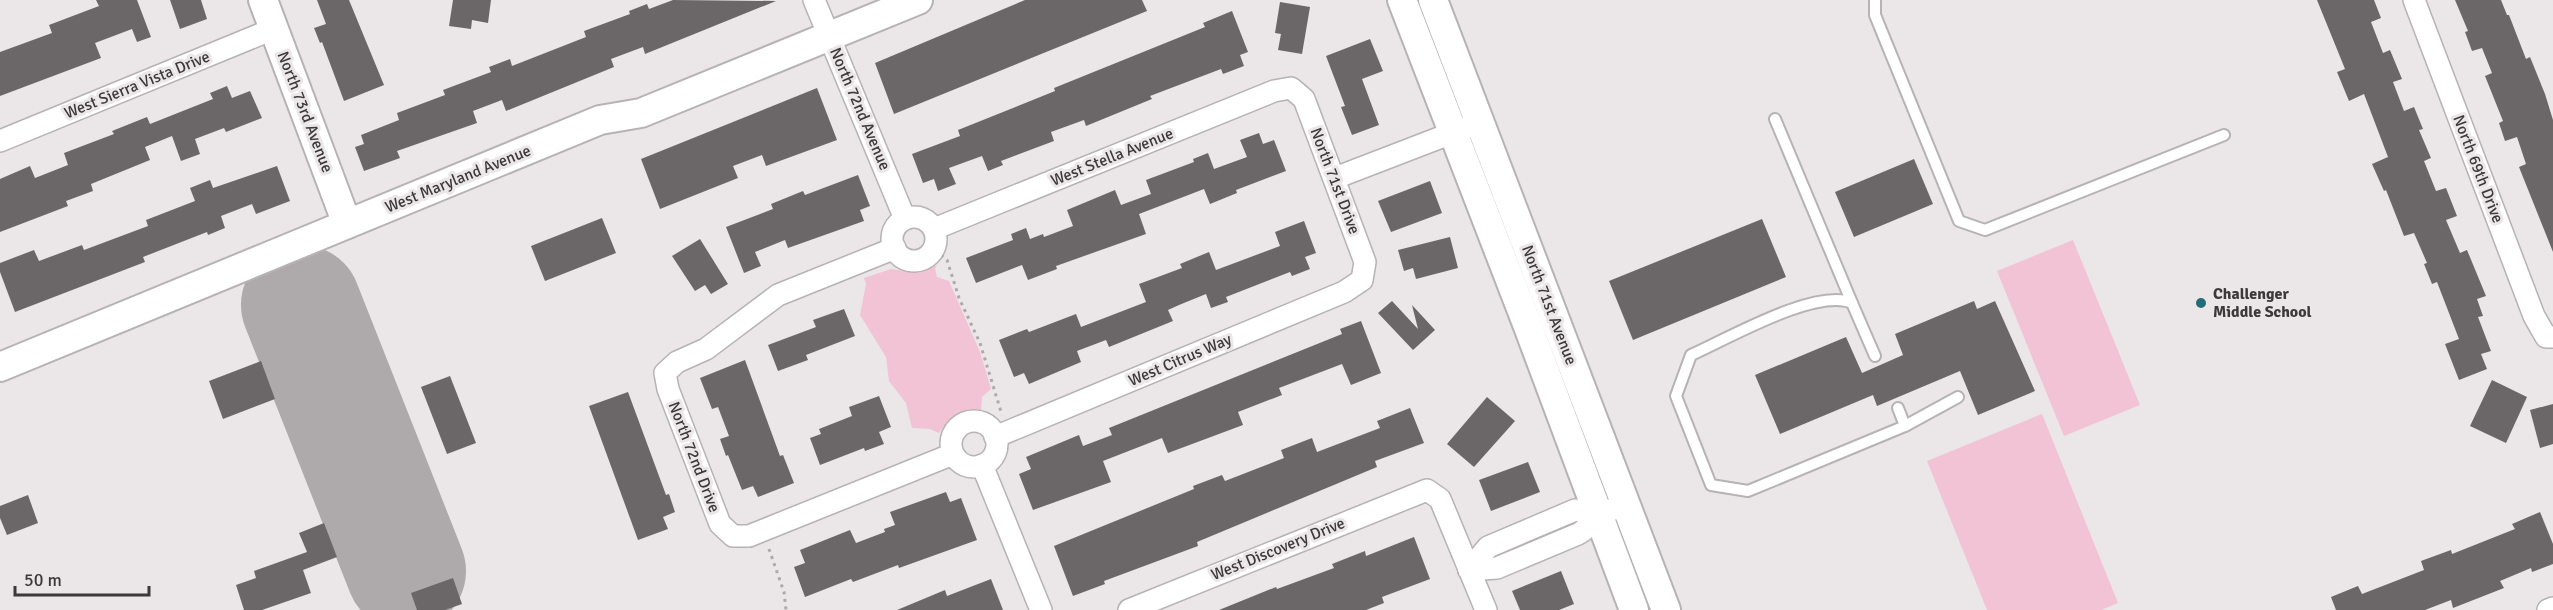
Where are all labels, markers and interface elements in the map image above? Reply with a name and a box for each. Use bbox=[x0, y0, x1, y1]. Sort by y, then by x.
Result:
street label: North 72nd Avenue bbox=[825, 45, 895, 173]
street label: West Sierra Vista Drive bbox=[61, 47, 213, 123]
street label: North 73rd Avenue bbox=[273, 49, 337, 175]
street label: North 69th Drive bbox=[2448, 112, 2508, 226]
street label: West Stella Avenue bbox=[1048, 123, 1176, 191]
street label: North 71st Drive bbox=[1306, 125, 1364, 237]
street label: West Maryland Avenue bbox=[382, 141, 534, 217]
street label: North 71st Avenue bbox=[1517, 242, 1581, 368]
place label: Challenger Middle School bbox=[2213, 284, 2312, 322]
marker: Challenger Middle School bbox=[2194, 296, 2208, 310]
street label: West Citrus Way bbox=[1125, 329, 1235, 391]
street label: North 72nd Drive bbox=[664, 399, 724, 515]
street label: West Discovery Drive bbox=[1208, 513, 1348, 585]
scale bar bbox=[15, 559, 148, 597]
text: 50 m bbox=[24, 569, 62, 591]

